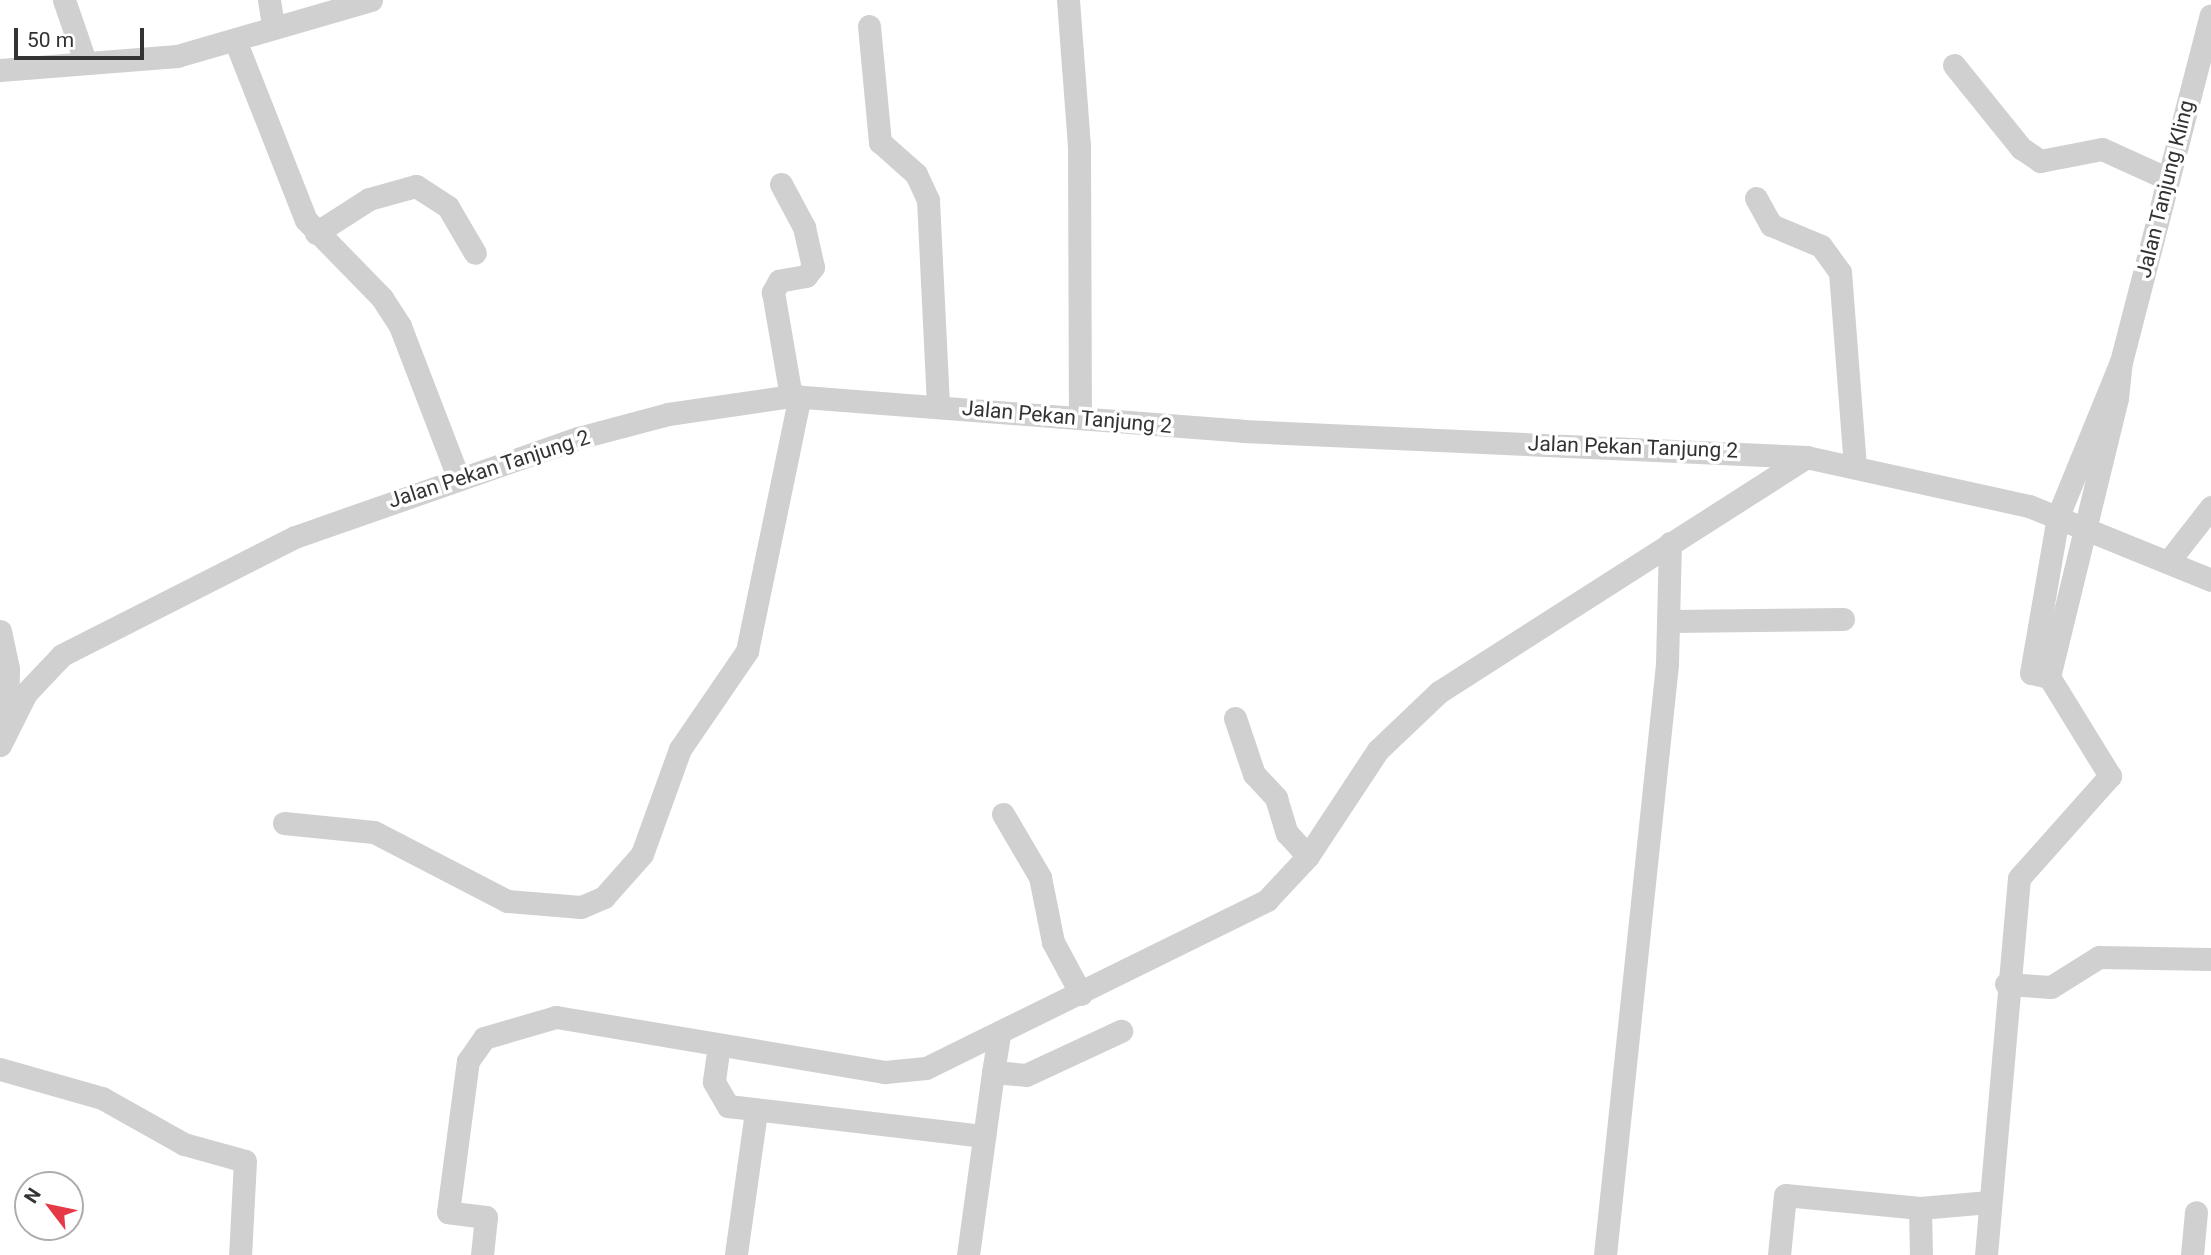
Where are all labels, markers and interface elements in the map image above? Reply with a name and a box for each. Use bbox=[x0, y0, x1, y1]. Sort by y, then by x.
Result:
scale bar bbox=[18, 14, 147, 58]
text: 50 m bbox=[27, 28, 74, 52]
street label: Jalan Tanjung Kling bbox=[2131, 97, 2199, 281]
street label: Jalan Pekan Tanjung 2 bbox=[961, 395, 1173, 439]
street label: Jalan Pekan Tanjung 2 bbox=[385, 424, 593, 514]
street label: Jalan Pekan Tanjung 2 bbox=[1527, 431, 1739, 463]
north arrow bbox=[14, 1171, 84, 1241]
text: N bbox=[19, 1184, 46, 1207]

